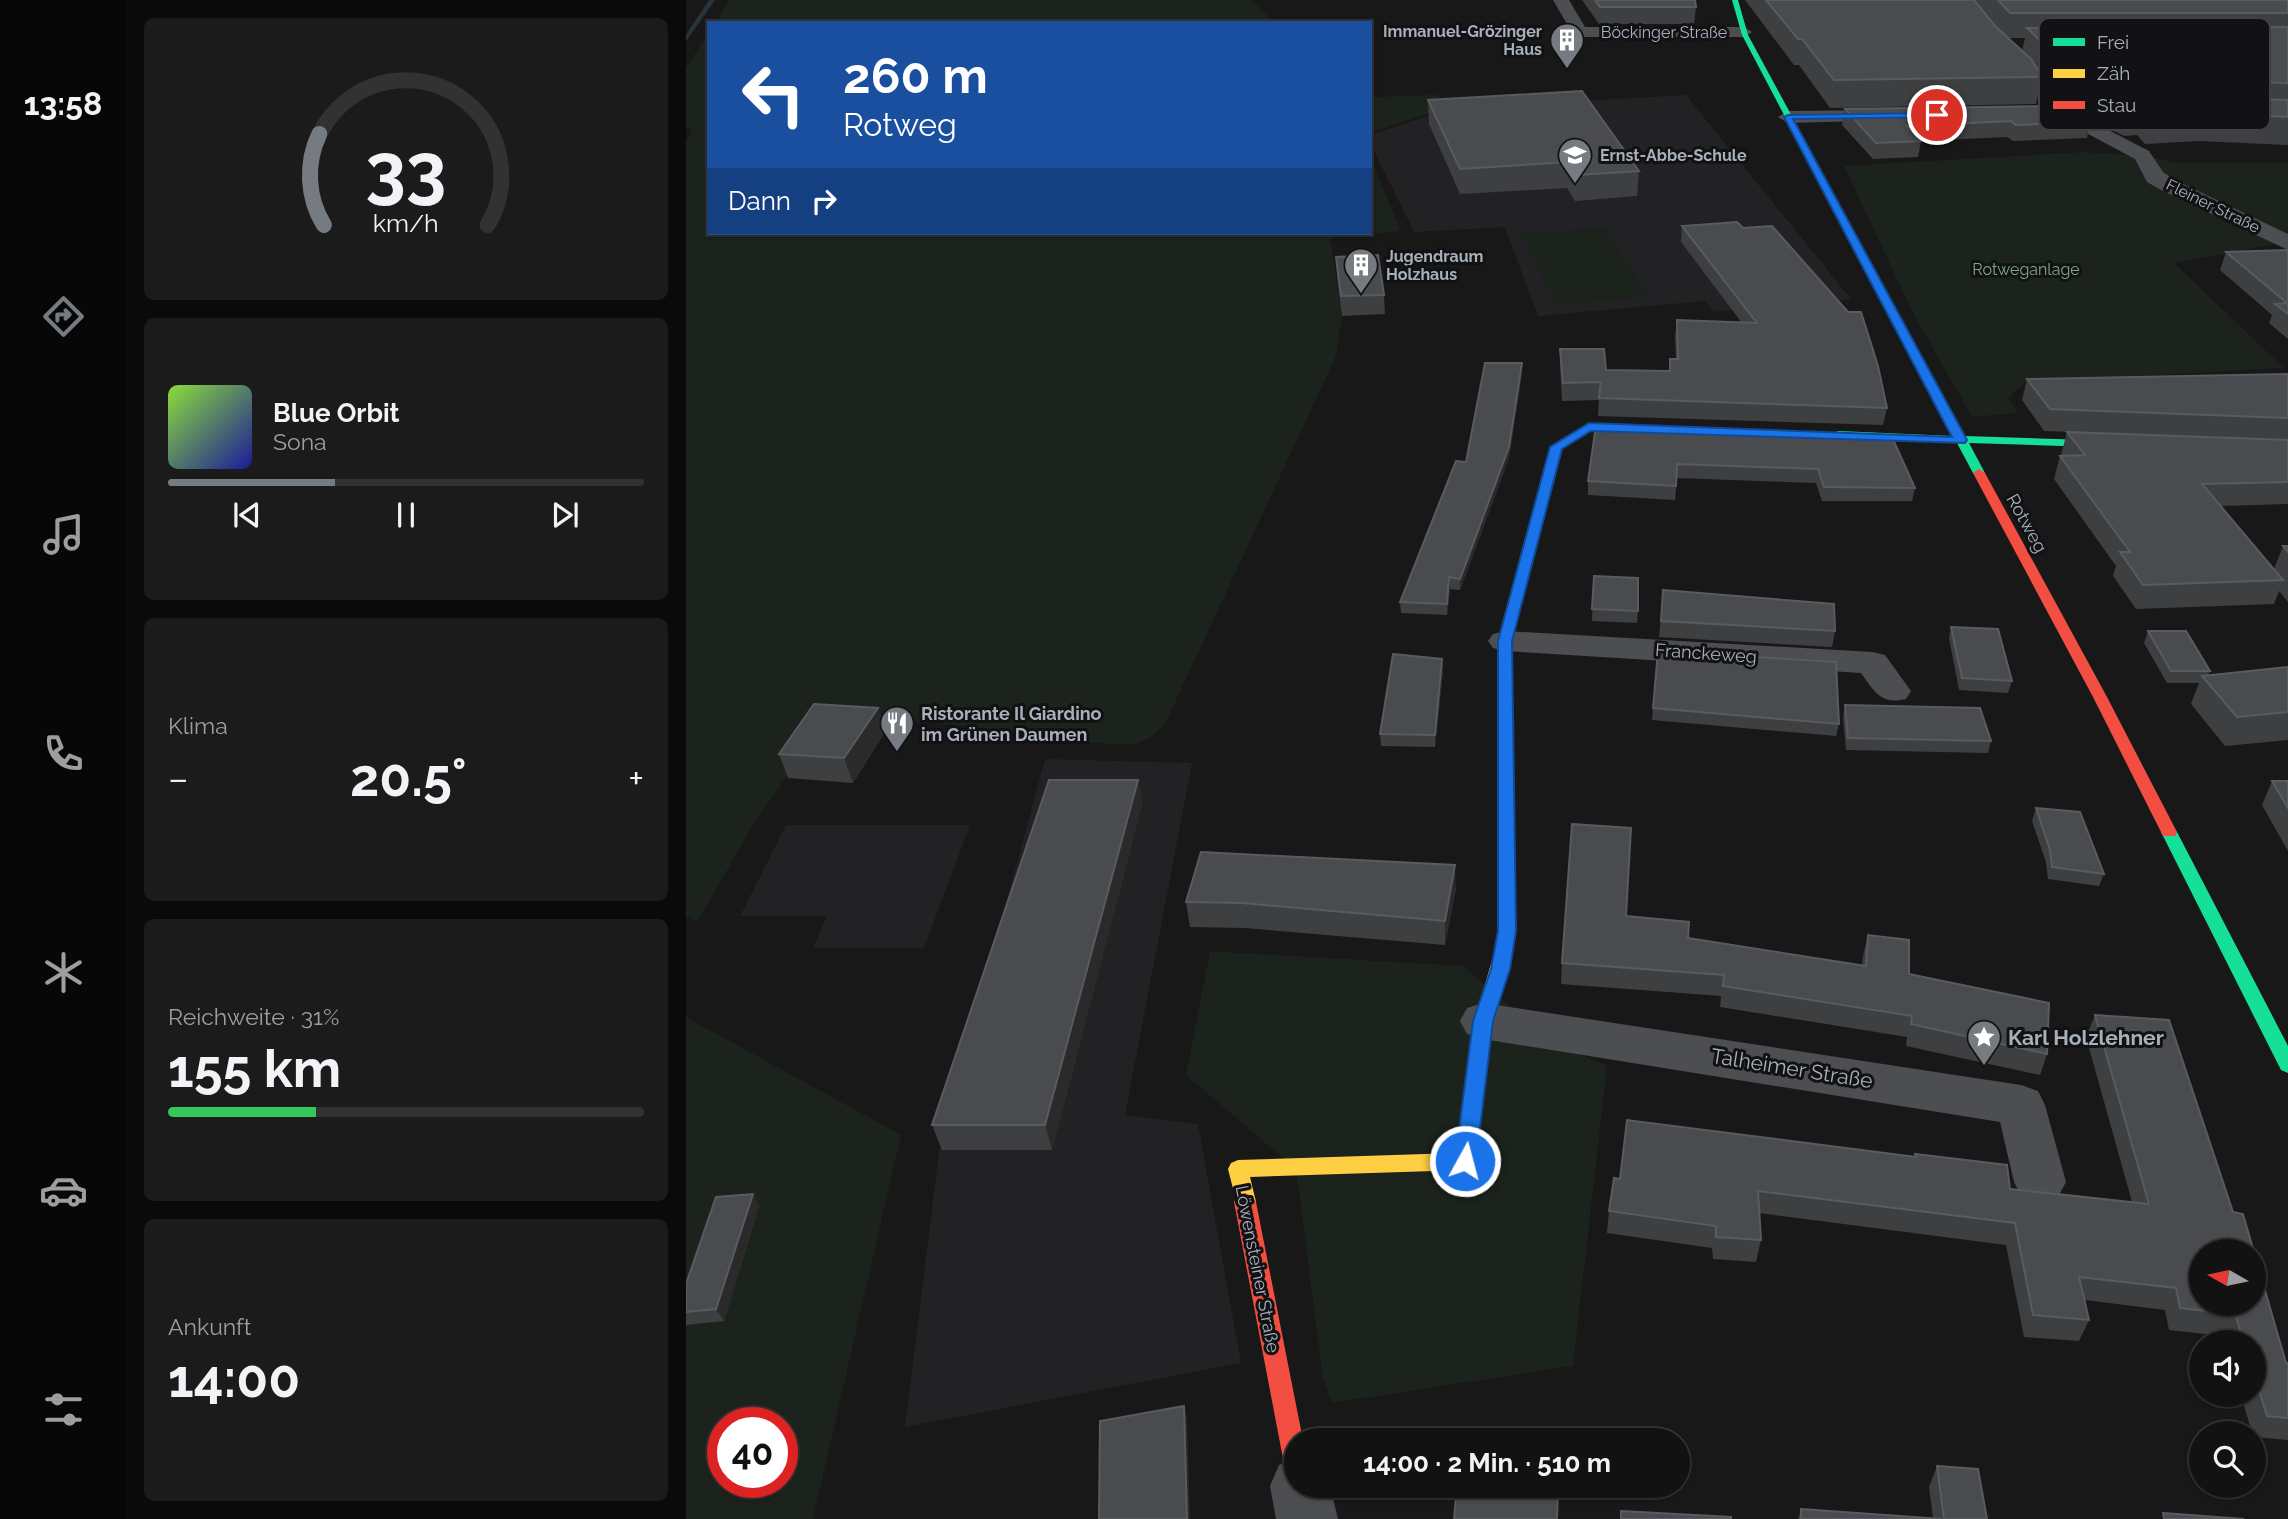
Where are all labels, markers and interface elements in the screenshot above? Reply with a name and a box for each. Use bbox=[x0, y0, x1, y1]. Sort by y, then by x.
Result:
legend bbox=[2039, 18, 2270, 130]
building icon: Immanuel-Grözinger Haus bbox=[1548, 21, 1586, 70]
place label: Immanuel-Grözinger Haus bbox=[1383, 22, 1542, 59]
street label: Böckinger Straße bbox=[1601, 23, 1727, 42]
text: Frei bbox=[2097, 31, 2129, 53]
text: 260 m bbox=[843, 47, 988, 104]
icon: left bbox=[728, 49, 819, 140]
text: Zäh bbox=[2097, 62, 2130, 84]
text: 13:58 bbox=[24, 85, 102, 122]
pin bbox=[1907, 85, 1967, 145]
text: Stau bbox=[2097, 94, 2136, 116]
icon: arrive bbox=[1918, 96, 1956, 134]
text: Rotweg bbox=[843, 106, 957, 143]
text: 33 bbox=[365, 127, 447, 212]
school or university icon: Ernst-Abbe-Schule bbox=[1556, 136, 1594, 185]
place label: Ernst-Abbe-Schule bbox=[1600, 146, 1747, 165]
street label: Fleiner Straße bbox=[2163, 175, 2263, 237]
icon: right bbox=[805, 182, 843, 220]
text: Dann bbox=[728, 186, 791, 216]
text: km/h bbox=[373, 208, 439, 238]
building icon: Jugendraum Holzhaus bbox=[1342, 246, 1380, 295]
place label: Jugendraum Holzhaus bbox=[1386, 247, 1483, 284]
park label: Rotweganlage bbox=[1972, 260, 2080, 279]
icon: directions bbox=[39, 292, 88, 341]
text: Blue Orbit bbox=[273, 398, 400, 428]
text: Sona bbox=[273, 428, 327, 455]
street label: Rotweg bbox=[2002, 490, 2052, 556]
icon: previous bbox=[228, 496, 266, 534]
icon: pause bbox=[387, 496, 425, 534]
icon: next bbox=[546, 496, 584, 534]
icon: music bbox=[39, 510, 88, 559]
street label: Franckeweg bbox=[1655, 639, 1757, 667]
place label: Ristorante Il Giardino im Grünen Daumen bbox=[921, 703, 1102, 745]
restaurant icon: Ristorante Il Giardino im Grünen Daumen bbox=[878, 704, 916, 753]
text: Klima bbox=[168, 712, 228, 739]
icon: phone bbox=[39, 729, 88, 778]
text: 20.5° bbox=[350, 747, 467, 808]
text: − bbox=[168, 756, 188, 801]
text: + bbox=[628, 756, 644, 801]
icon: climate bbox=[39, 948, 88, 997]
text: Reichweite · 31% bbox=[168, 1003, 339, 1030]
place icon: Karl Holzlehner bbox=[1965, 1018, 2003, 1067]
place label: Karl Holzlehner bbox=[2008, 1025, 2164, 1050]
text: 155 km bbox=[168, 1038, 341, 1099]
street label: Talheimer Straße bbox=[1710, 1043, 1874, 1093]
position arrow bbox=[1428, 1124, 1502, 1198]
icon: car bbox=[39, 1166, 88, 1215]
street label: Löwensteiner Straße bbox=[1231, 1184, 1285, 1355]
north arrow bbox=[2189, 1239, 2266, 1316]
map controls bbox=[2189, 1239, 2266, 1498]
text: Ankunft bbox=[168, 1313, 251, 1340]
button: sound bbox=[2189, 1330, 2266, 1407]
text: 14:00 bbox=[168, 1348, 300, 1409]
icon: filters bbox=[39, 1385, 88, 1434]
speed limit sign: 40 bbox=[707, 1407, 798, 1498]
button: search bbox=[2189, 1421, 2266, 1498]
text: 14:00 · 2 Min. · 510 m bbox=[1363, 1448, 1611, 1478]

